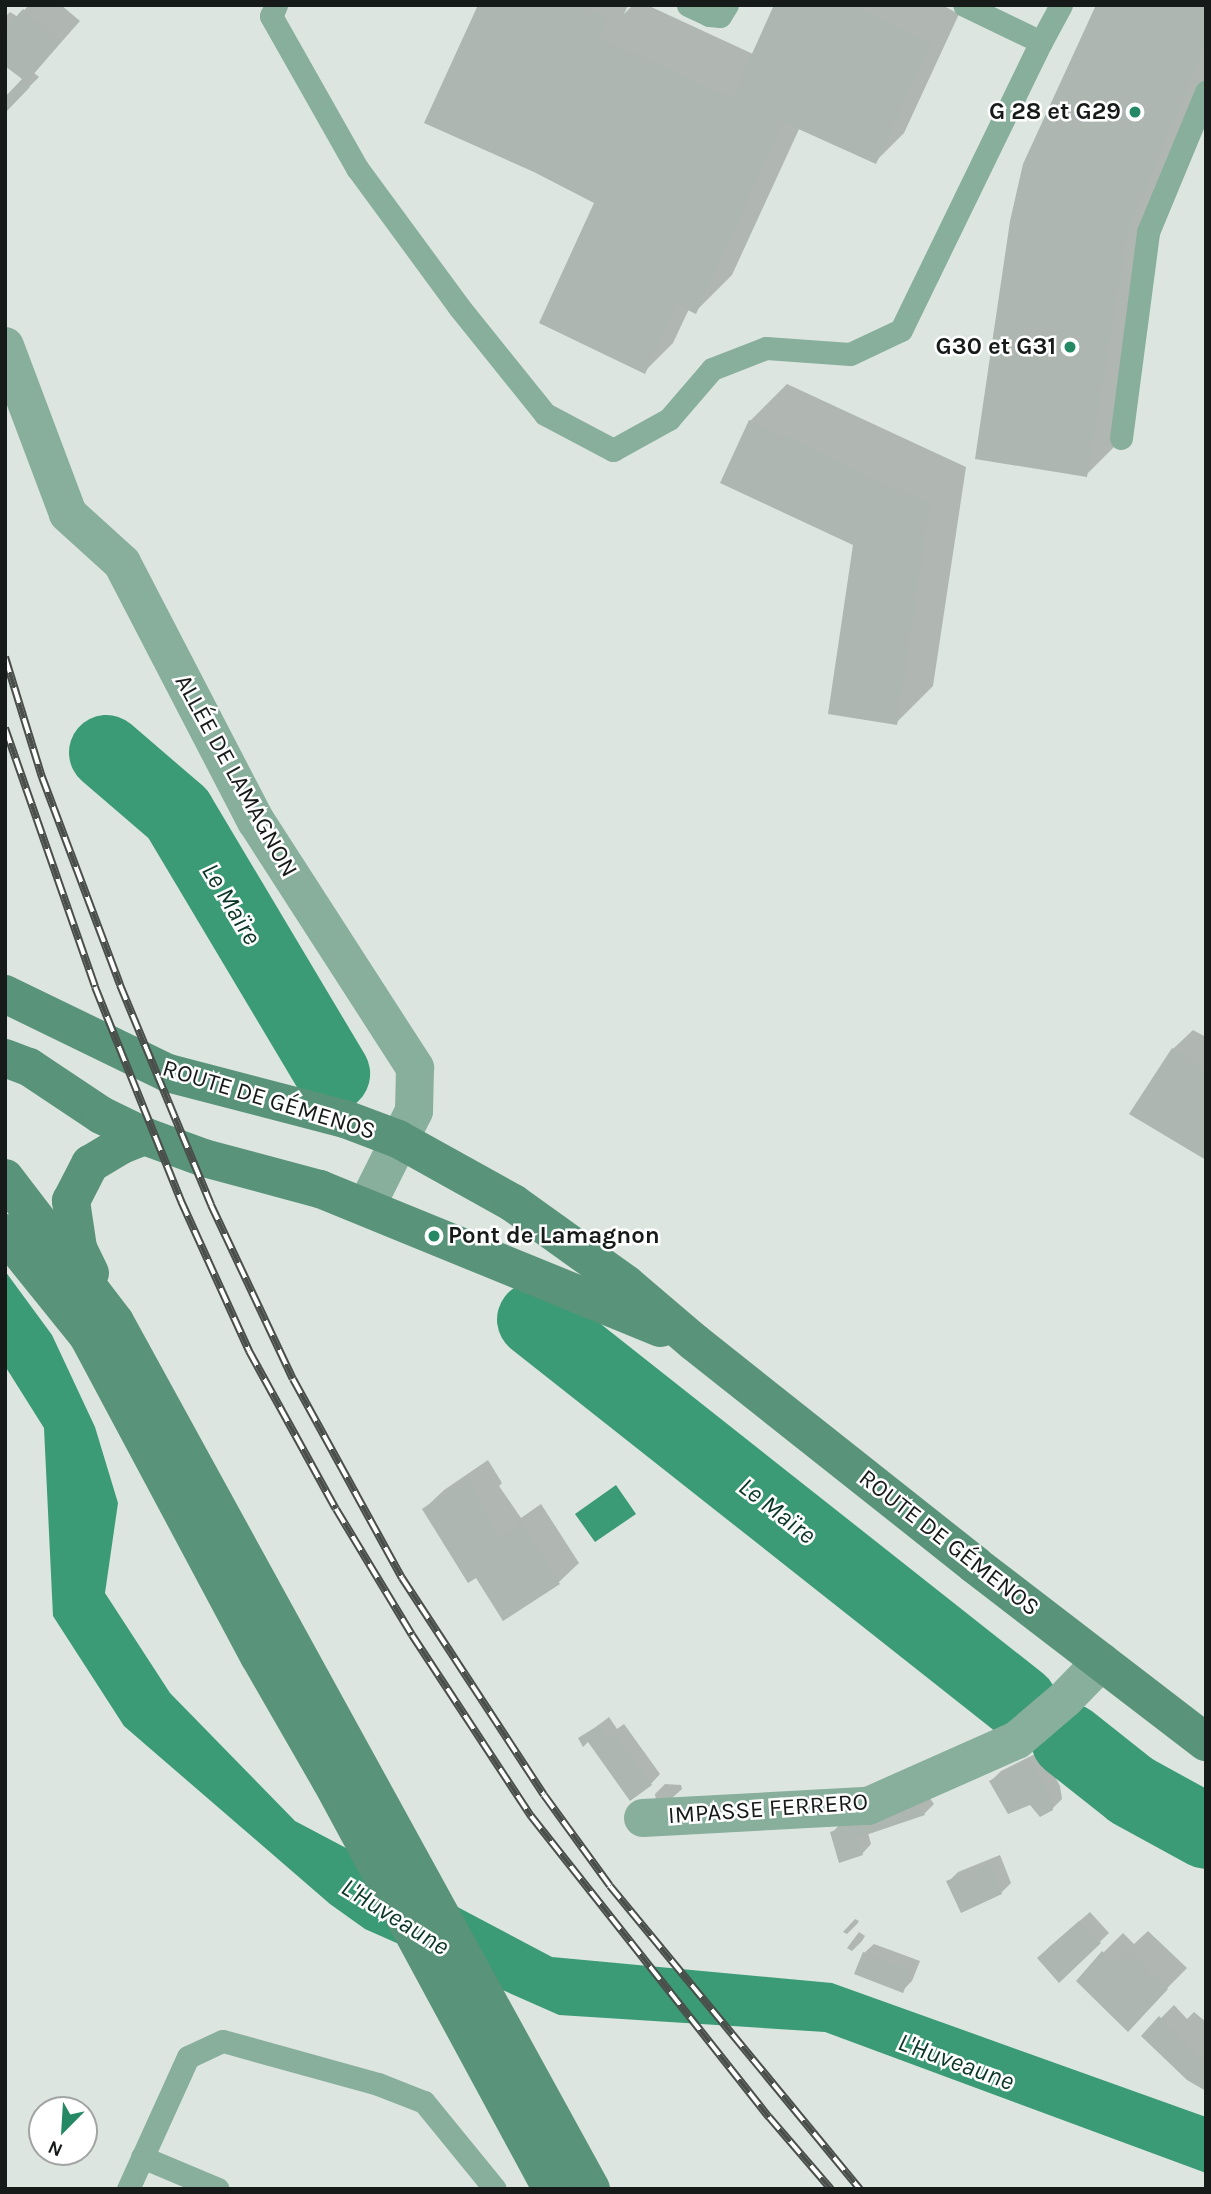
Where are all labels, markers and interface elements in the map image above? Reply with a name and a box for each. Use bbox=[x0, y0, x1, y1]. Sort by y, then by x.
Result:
place label: G 28 et G29 bbox=[989, 98, 1121, 126]
marker: G 28 et G29 bbox=[1127, 104, 1143, 120]
place label: G30 et G31 bbox=[936, 333, 1056, 361]
marker: G30 et G31 bbox=[1062, 339, 1078, 355]
street label: ALLÉE DE LAMAGNON bbox=[168, 670, 304, 882]
water label: Le Maïre bbox=[195, 858, 267, 950]
street label: ROUTE DE GÉMENOS bbox=[159, 1054, 379, 1146]
place label: Pont de Lamagnon bbox=[448, 1222, 660, 1250]
marker: Pont de Lamagnon bbox=[426, 1228, 442, 1244]
street label: ROUTE DE GÉMENOS bbox=[853, 1464, 1045, 1622]
water label: Le Maïre bbox=[732, 1471, 822, 1551]
street label: IMPASSE FERRERO bbox=[667, 1788, 869, 1830]
water label: L'Huveaune bbox=[335, 1872, 455, 1962]
water label: L'Huveaune bbox=[894, 2027, 1018, 2097]
north arrow bbox=[28, 2096, 98, 2166]
text: N bbox=[45, 2136, 66, 2161]

